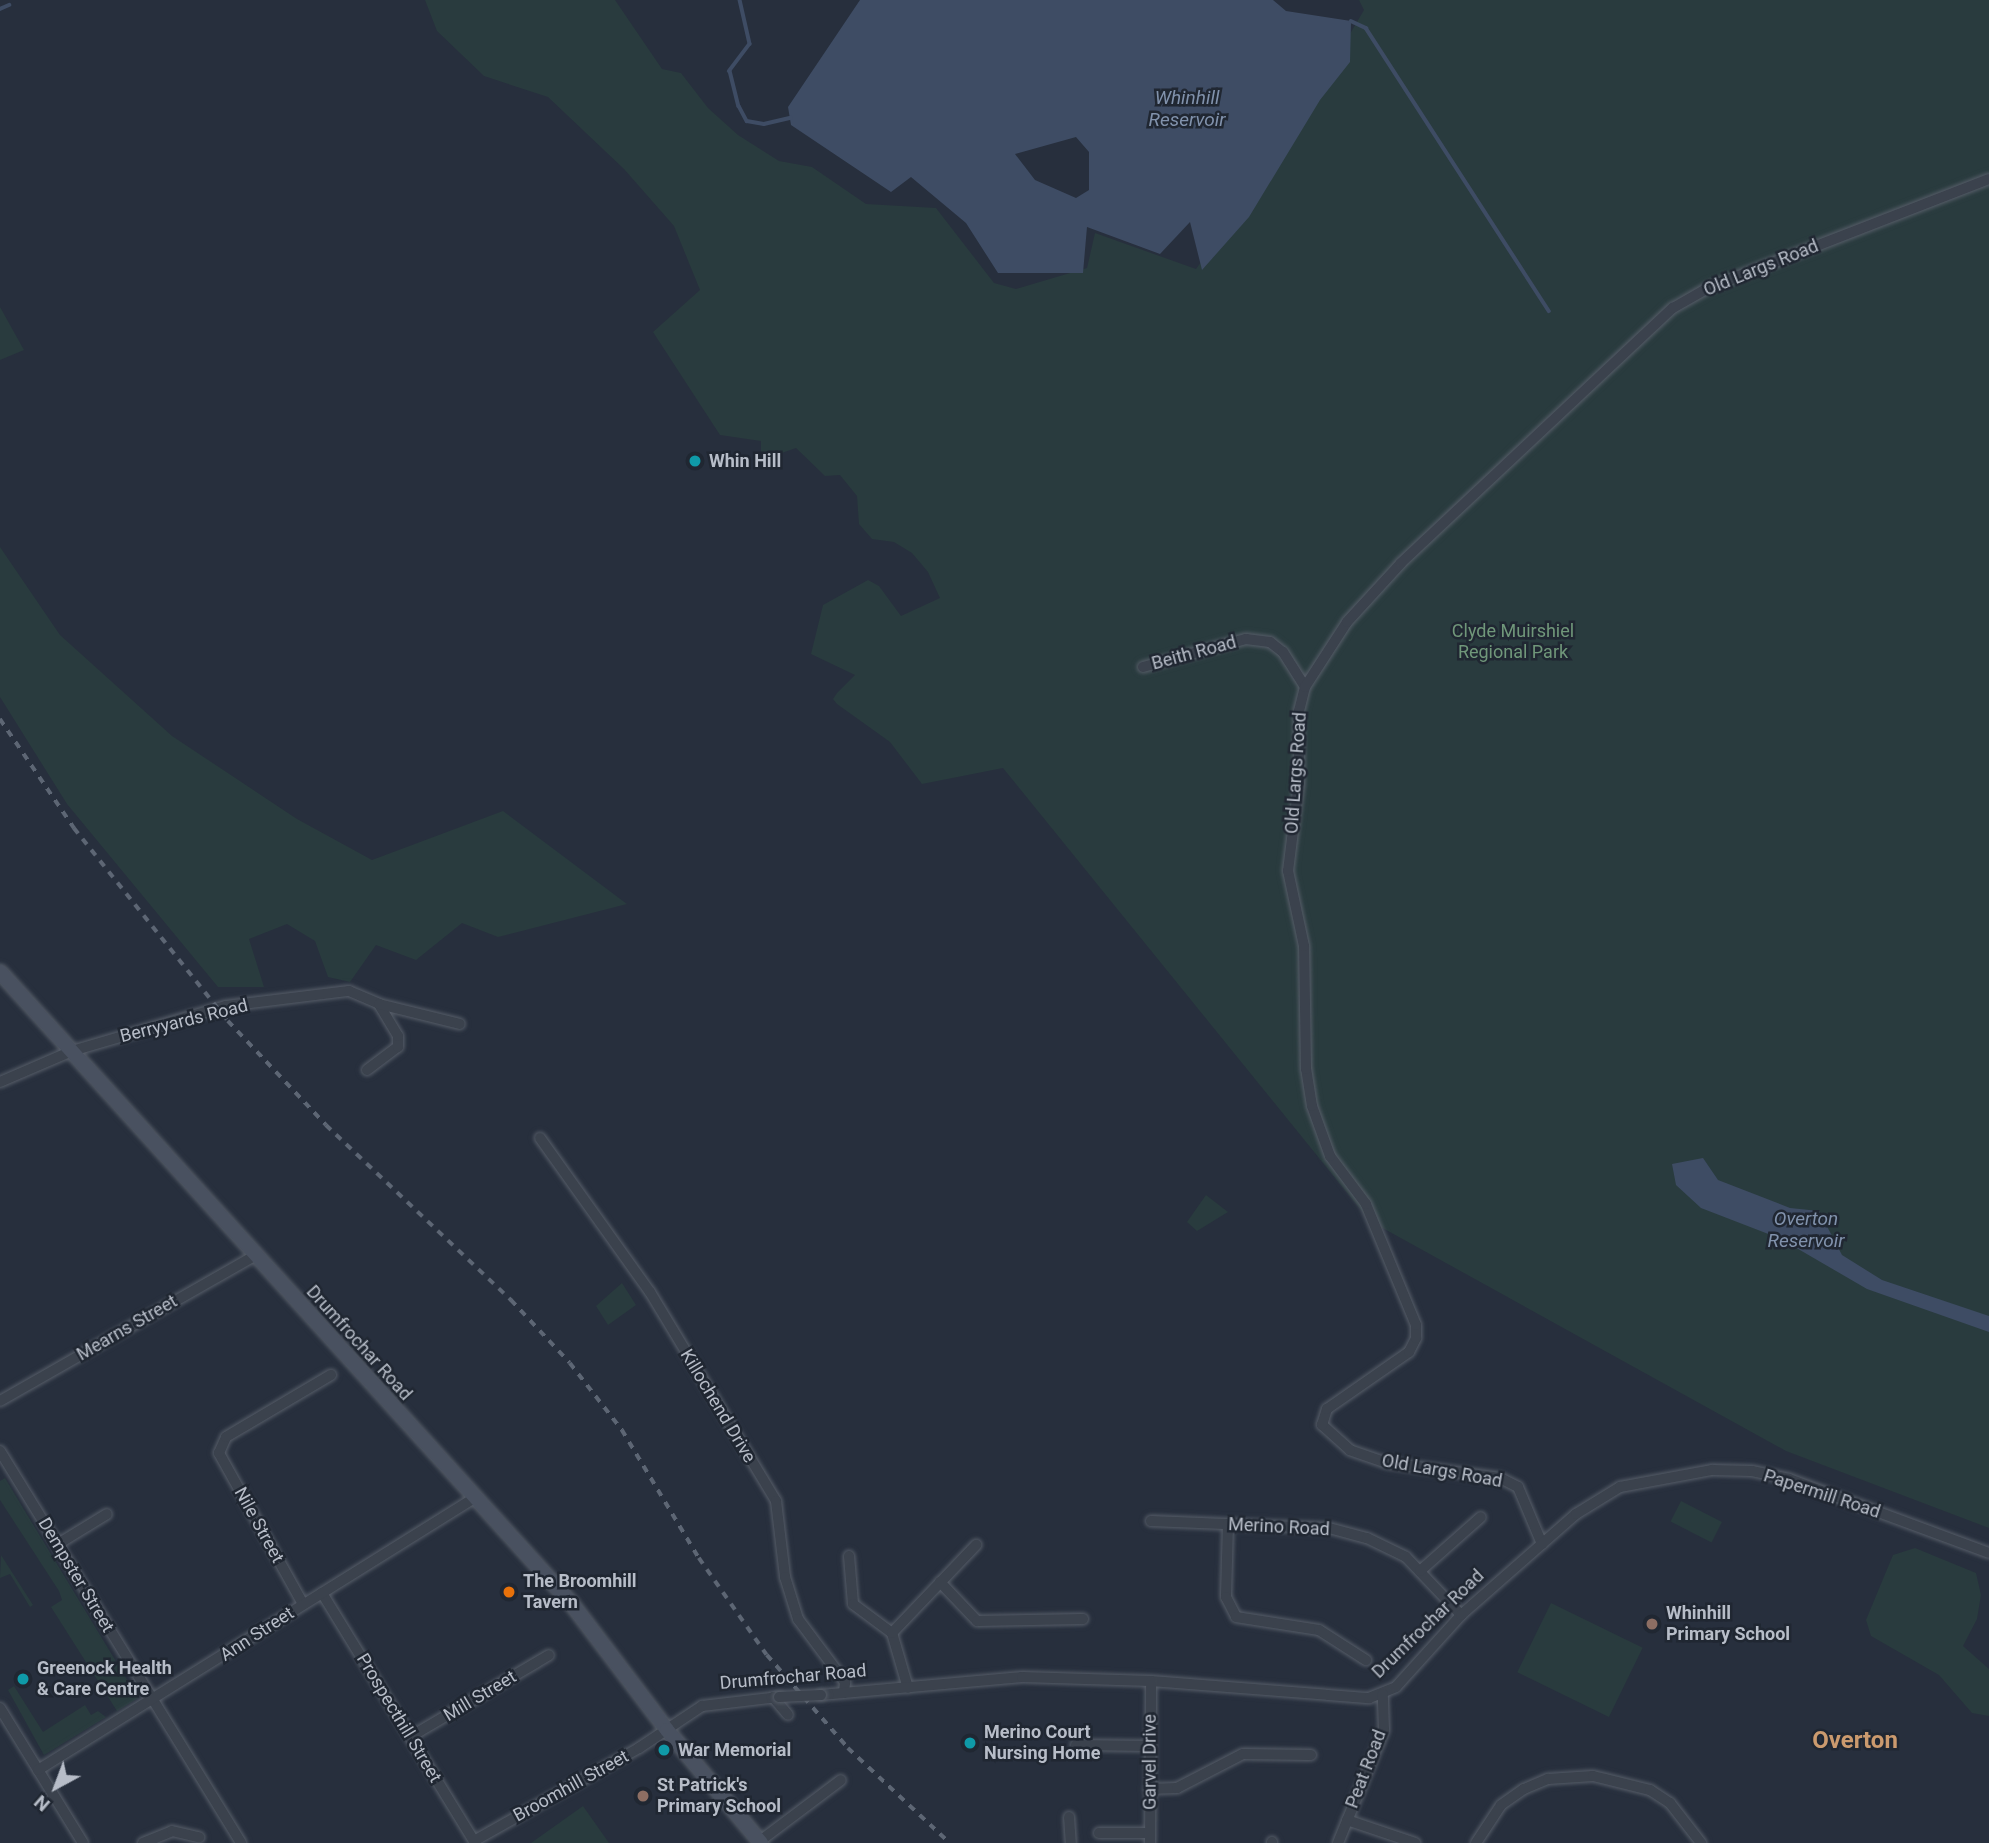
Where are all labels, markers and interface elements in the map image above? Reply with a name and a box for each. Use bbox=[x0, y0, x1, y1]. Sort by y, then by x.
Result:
water label: Whinhill Reservoir bbox=[1149, 87, 1225, 131]
street label: Old Largs Road bbox=[1700, 235, 1822, 301]
place label: Whin Hill bbox=[709, 450, 781, 472]
marker: Whin Hill bbox=[687, 453, 703, 469]
park label: Clyde Muirshiel Regional Park bbox=[1452, 621, 1574, 664]
street label: Beith Road bbox=[1149, 631, 1239, 675]
street label: Old Largs Road bbox=[1281, 711, 1311, 835]
street label: Berryyards Road bbox=[118, 995, 250, 1047]
water label: Overton Reservoir bbox=[1768, 1208, 1844, 1252]
street label: Drumfrochar Road bbox=[302, 1281, 416, 1405]
street label: Mearns Street bbox=[73, 1291, 181, 1365]
street label: Killochend Drive bbox=[676, 1345, 760, 1467]
street label: Old Largs Road bbox=[1380, 1450, 1504, 1492]
street label: Papermill Road bbox=[1761, 1465, 1883, 1523]
street label: Nile Street bbox=[229, 1483, 289, 1567]
street label: Dempster Street bbox=[33, 1514, 119, 1636]
street label: Merino Road bbox=[1228, 1514, 1330, 1540]
street label: Drumfrochar Road bbox=[1368, 1565, 1488, 1683]
place label: The Broomhill Tavern bbox=[523, 1571, 637, 1614]
marker: The Broomhill Tavern bbox=[501, 1584, 517, 1600]
street label: Ann Street bbox=[216, 1602, 298, 1666]
place label: Whinhill Primary School bbox=[1666, 1603, 1790, 1646]
marker: Whinhill Primary School bbox=[1644, 1616, 1660, 1632]
street label: Prospecthill Street bbox=[352, 1650, 446, 1786]
place label: Greenock Health & Care Centre bbox=[37, 1658, 172, 1700]
street label: Drumfrochar Road bbox=[719, 1660, 867, 1694]
street label: Mill Street bbox=[440, 1666, 520, 1726]
marker: Greenock Health & Care Centre bbox=[15, 1671, 31, 1687]
street label: Garvel Drive bbox=[1139, 1714, 1161, 1810]
place label: Merino Court Nursing Home bbox=[984, 1722, 1100, 1764]
street label: Peat Road bbox=[1341, 1727, 1391, 1811]
district label: Overton bbox=[1812, 1727, 1898, 1755]
marker: Merino Court Nursing Home bbox=[962, 1735, 978, 1751]
place label: War Memorial bbox=[678, 1739, 791, 1761]
marker: War Memorial bbox=[656, 1742, 672, 1758]
street label: Broomhill Street bbox=[510, 1745, 632, 1827]
north arrow bbox=[21, 1752, 91, 1822]
place label: St Patrick's Primary School bbox=[657, 1775, 781, 1817]
marker: St Patrick's Primary School bbox=[635, 1788, 651, 1804]
text: N bbox=[29, 1790, 54, 1816]

